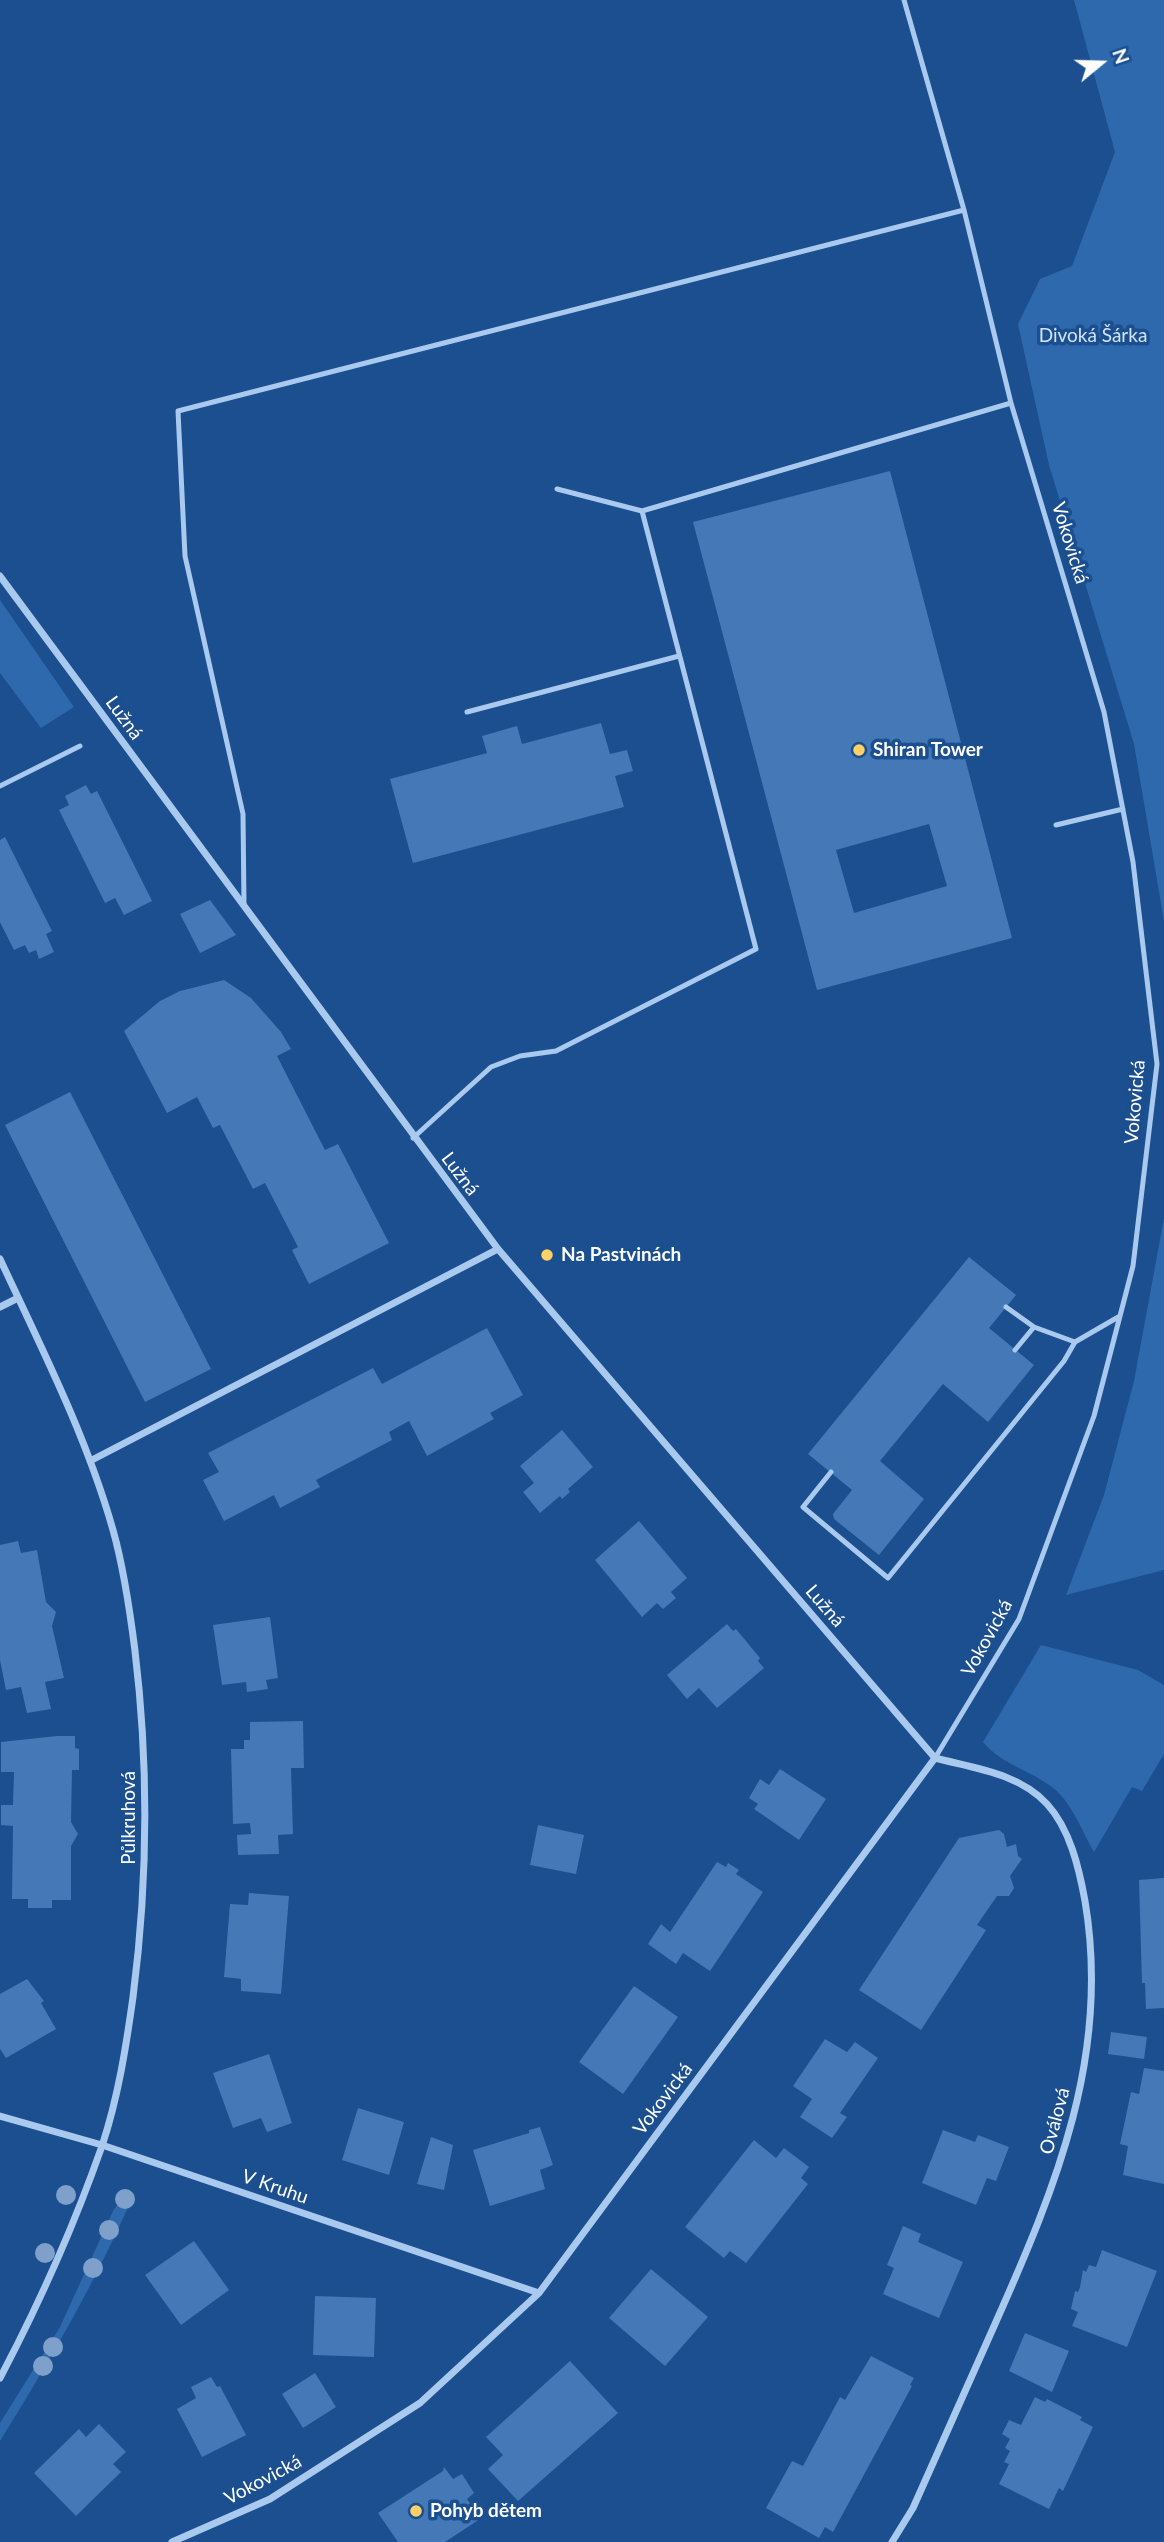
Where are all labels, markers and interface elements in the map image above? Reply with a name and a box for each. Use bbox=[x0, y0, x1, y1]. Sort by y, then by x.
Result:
north arrow bbox=[1066, 28, 1136, 98]
text: N bbox=[1108, 45, 1135, 67]
park label: Divoká Šárka bbox=[1039, 325, 1147, 347]
street label: Vokovická bbox=[1047, 499, 1093, 587]
street label: Lužná bbox=[101, 692, 147, 744]
place label: Shiran Tower bbox=[873, 739, 983, 761]
marker: Shiran Tower bbox=[851, 742, 867, 758]
street label: Vokovická bbox=[1120, 1059, 1150, 1145]
street label: Lužná bbox=[436, 1148, 484, 1200]
place label: Na Pastvinách bbox=[561, 1244, 681, 1266]
marker: Na Pastvinách bbox=[539, 1247, 555, 1263]
street label: Lužná bbox=[801, 1580, 849, 1632]
street label: Vokovická bbox=[957, 1596, 1017, 1680]
street label: Půlkruhová bbox=[118, 1771, 140, 1865]
street label: Vokovická bbox=[629, 2058, 697, 2140]
street label: Oválová bbox=[1035, 2085, 1075, 2157]
street label: V Kruhu bbox=[239, 2165, 311, 2209]
street label: Vokovická bbox=[220, 2450, 306, 2510]
place label: Pohyb dětem bbox=[430, 2500, 542, 2522]
marker: Pohyb dětem bbox=[408, 2503, 424, 2519]

